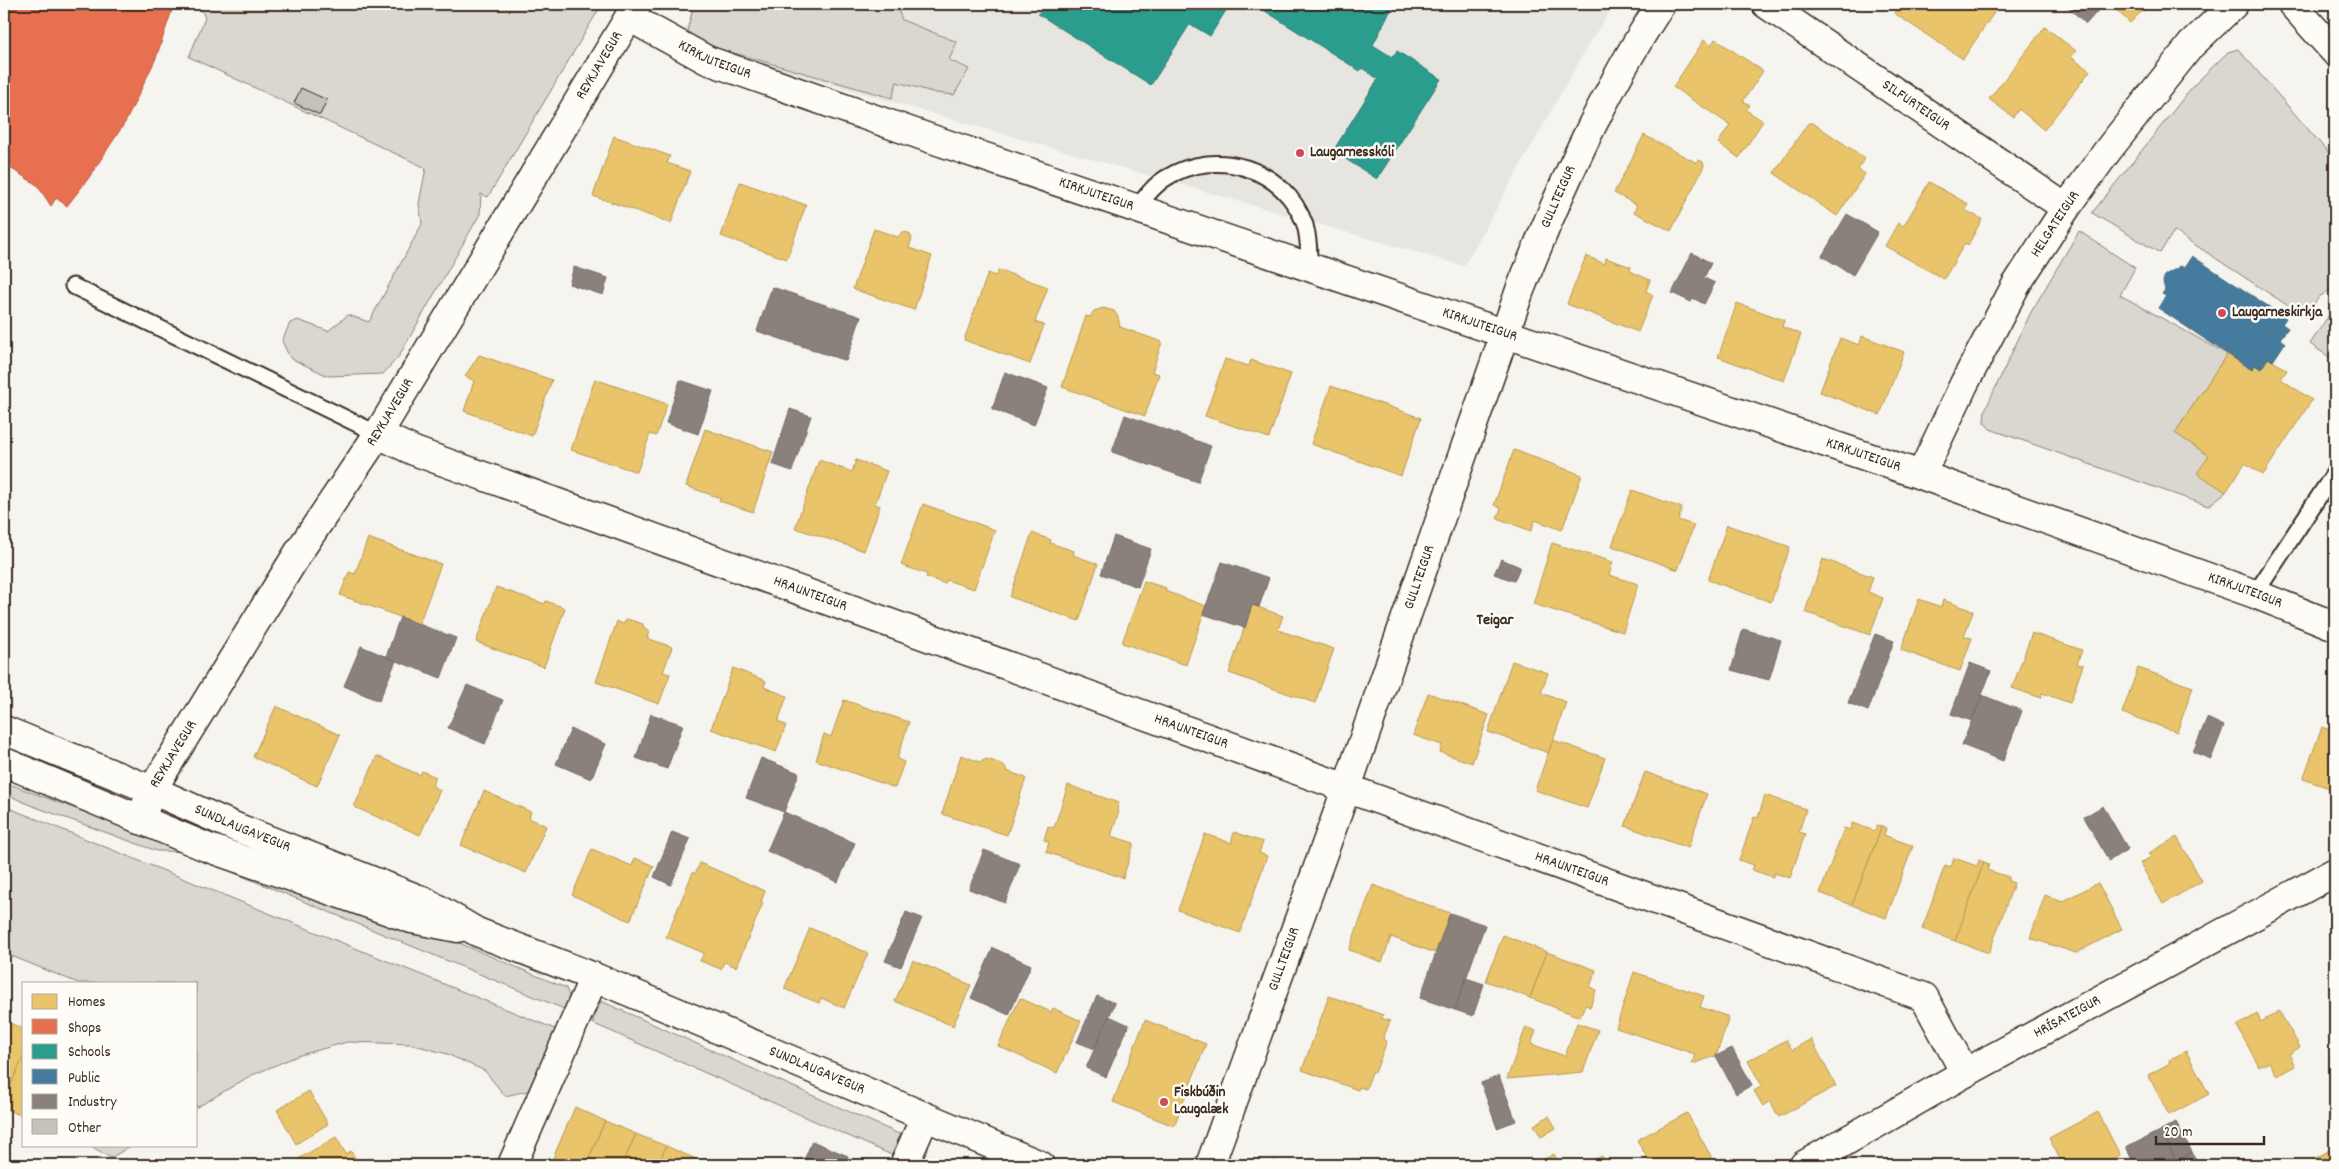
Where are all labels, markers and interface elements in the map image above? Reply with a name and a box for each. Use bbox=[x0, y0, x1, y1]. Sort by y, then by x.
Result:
street label: REYKJAVEGUR bbox=[571, 27, 629, 104]
street label: KIRKJUTEIGUR bbox=[674, 35, 754, 86]
street label: SILFURTEIGUR bbox=[1877, 75, 1954, 137]
place label: Laugarnesskóli bbox=[1310, 142, 1394, 164]
marker: Laugarnesskóli bbox=[1294, 147, 1306, 159]
street label: GULLTEIGUR bbox=[1535, 162, 1582, 232]
street label: KIRKJUTEIGUR bbox=[1056, 172, 1137, 218]
street label: HELGATEIGUR bbox=[2026, 186, 2086, 262]
street label: KIRKJUTEIGUR bbox=[1439, 302, 1520, 348]
place label: Laugarneskirkja bbox=[2232, 302, 2323, 324]
marker: Laugarneskirkja bbox=[2216, 307, 2228, 319]
street label: REYKJAVEGUR bbox=[361, 374, 420, 451]
street label: KIRKJUTEIGUR bbox=[1823, 432, 1904, 478]
street label: GULLTEIGUR bbox=[1399, 542, 1441, 613]
street label: KIRKJUTEIGUR bbox=[2204, 567, 2286, 615]
street label: HRAUNTEIGUR bbox=[770, 571, 850, 618]
district label: Teigar bbox=[1477, 609, 1514, 632]
street label: HRAUNTEIGUR bbox=[1151, 708, 1231, 755]
street label: REYKJAVEGUR bbox=[144, 716, 203, 793]
street label: SUNDLAUGAVEGUR bbox=[191, 799, 294, 859]
street label: HRAUNTEIGUR bbox=[1532, 846, 1612, 893]
street label: GULLTEIGUR bbox=[1263, 924, 1306, 994]
legend bbox=[22, 982, 198, 1146]
street label: HRÍSATEIGUR bbox=[2030, 990, 2105, 1045]
text: Homes bbox=[68, 992, 106, 1014]
text: Shops bbox=[68, 1018, 101, 1040]
street label: SUNDLAUGAVEGUR bbox=[765, 1041, 868, 1101]
text: Schools bbox=[68, 1042, 111, 1064]
text: Public bbox=[68, 1068, 100, 1090]
place label: Fiskbúðin Laugalæk bbox=[1174, 1082, 1228, 1121]
text: Industry bbox=[68, 1092, 117, 1114]
marker: Fiskbúðin Laugalæk bbox=[1158, 1096, 1170, 1108]
scale bar bbox=[2156, 1114, 2264, 1146]
text: Other bbox=[68, 1118, 102, 1140]
text: 20 m bbox=[2164, 1122, 2192, 1144]

